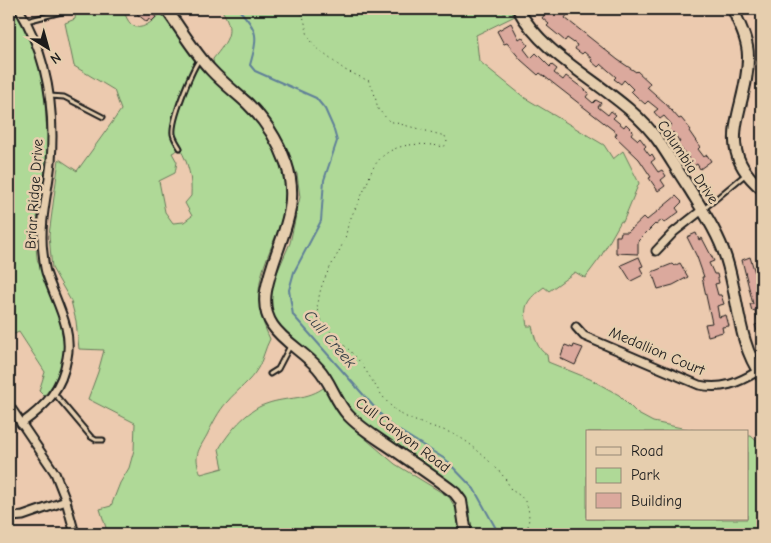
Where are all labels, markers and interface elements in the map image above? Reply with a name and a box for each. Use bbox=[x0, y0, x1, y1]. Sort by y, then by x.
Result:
north arrow bbox=[22, 22, 72, 72]
text: N bbox=[47, 48, 64, 68]
street label: Columbia Drive bbox=[653, 117, 723, 208]
street label: Briar Ridge Drive bbox=[21, 138, 47, 250]
water label: Cull Creek bbox=[300, 307, 360, 372]
street label: Medallion Court bbox=[607, 323, 708, 379]
street label: Cull Canyon Road bbox=[352, 394, 454, 476]
legend bbox=[586, 430, 748, 520]
text: Road bbox=[631, 442, 663, 460]
text: Park bbox=[631, 466, 660, 484]
text: Building bbox=[631, 492, 682, 510]

